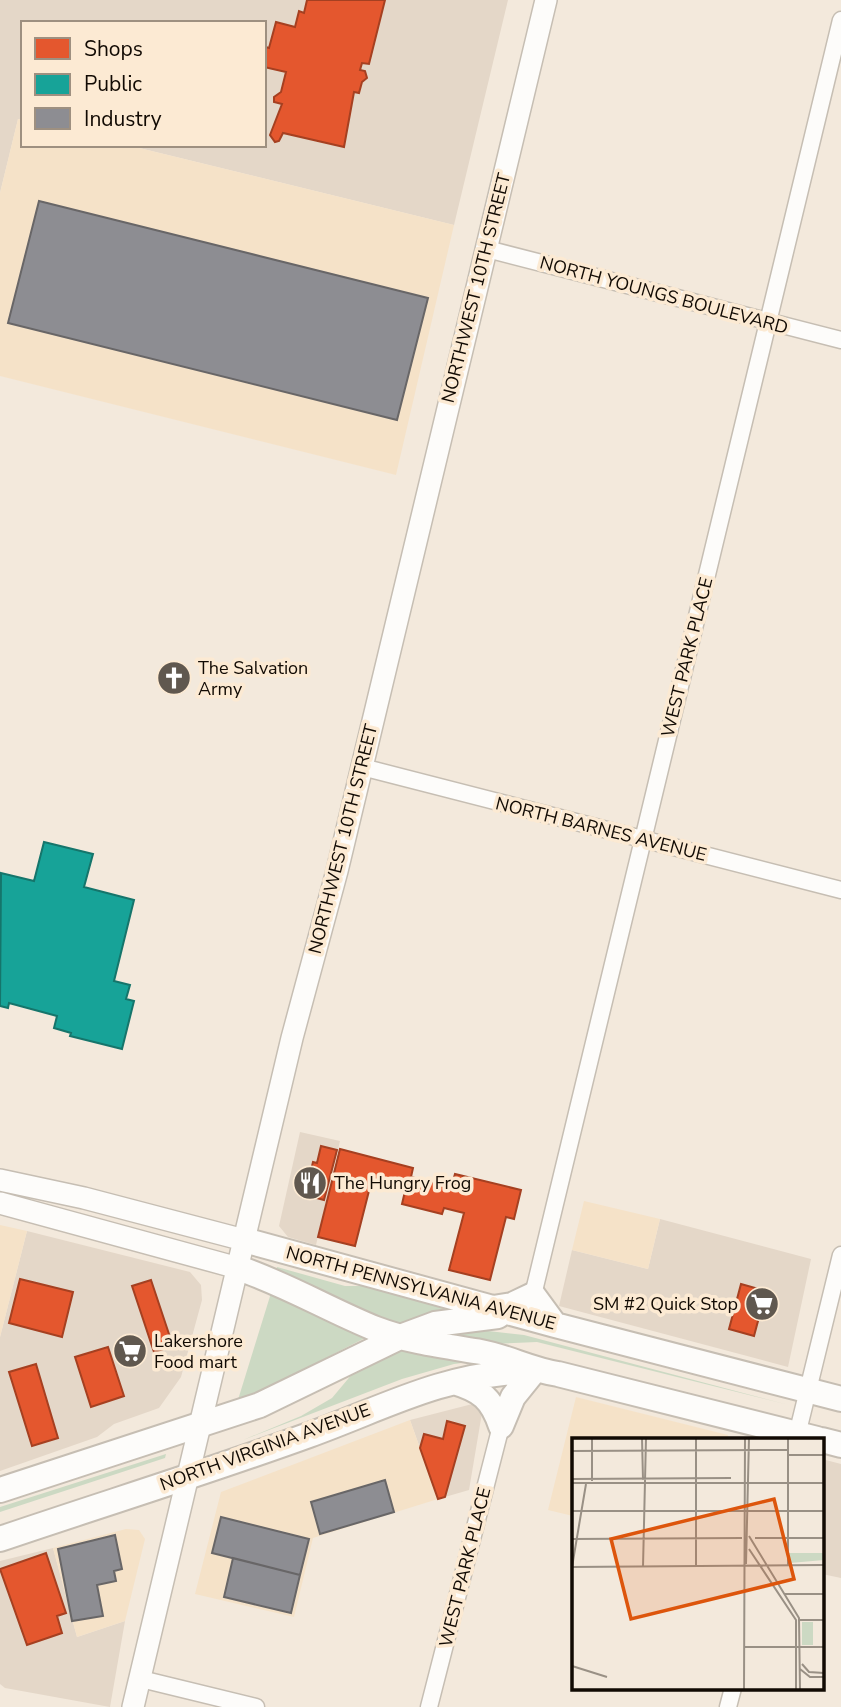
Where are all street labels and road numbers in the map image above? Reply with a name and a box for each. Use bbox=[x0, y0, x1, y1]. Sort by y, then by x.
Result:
street label: NORTHWEST 10TH STREET bbox=[436, 171, 516, 405]
street label: NORTH YOUNGS BOULEVARD bbox=[537, 250, 791, 340]
street label: WEST PARK PLACE bbox=[656, 575, 718, 739]
street label: NORTHWEST 10TH STREET bbox=[303, 722, 383, 956]
street label: NORTH BARNES AVENUE bbox=[493, 791, 709, 867]
street label: NORTH PENNSYLVANIA AVENUE bbox=[283, 1240, 559, 1336]
street label: NORTH VIRGINIA AVENUE bbox=[156, 1398, 374, 1496]
street label: WEST PARK PLACE bbox=[434, 1485, 496, 1649]

